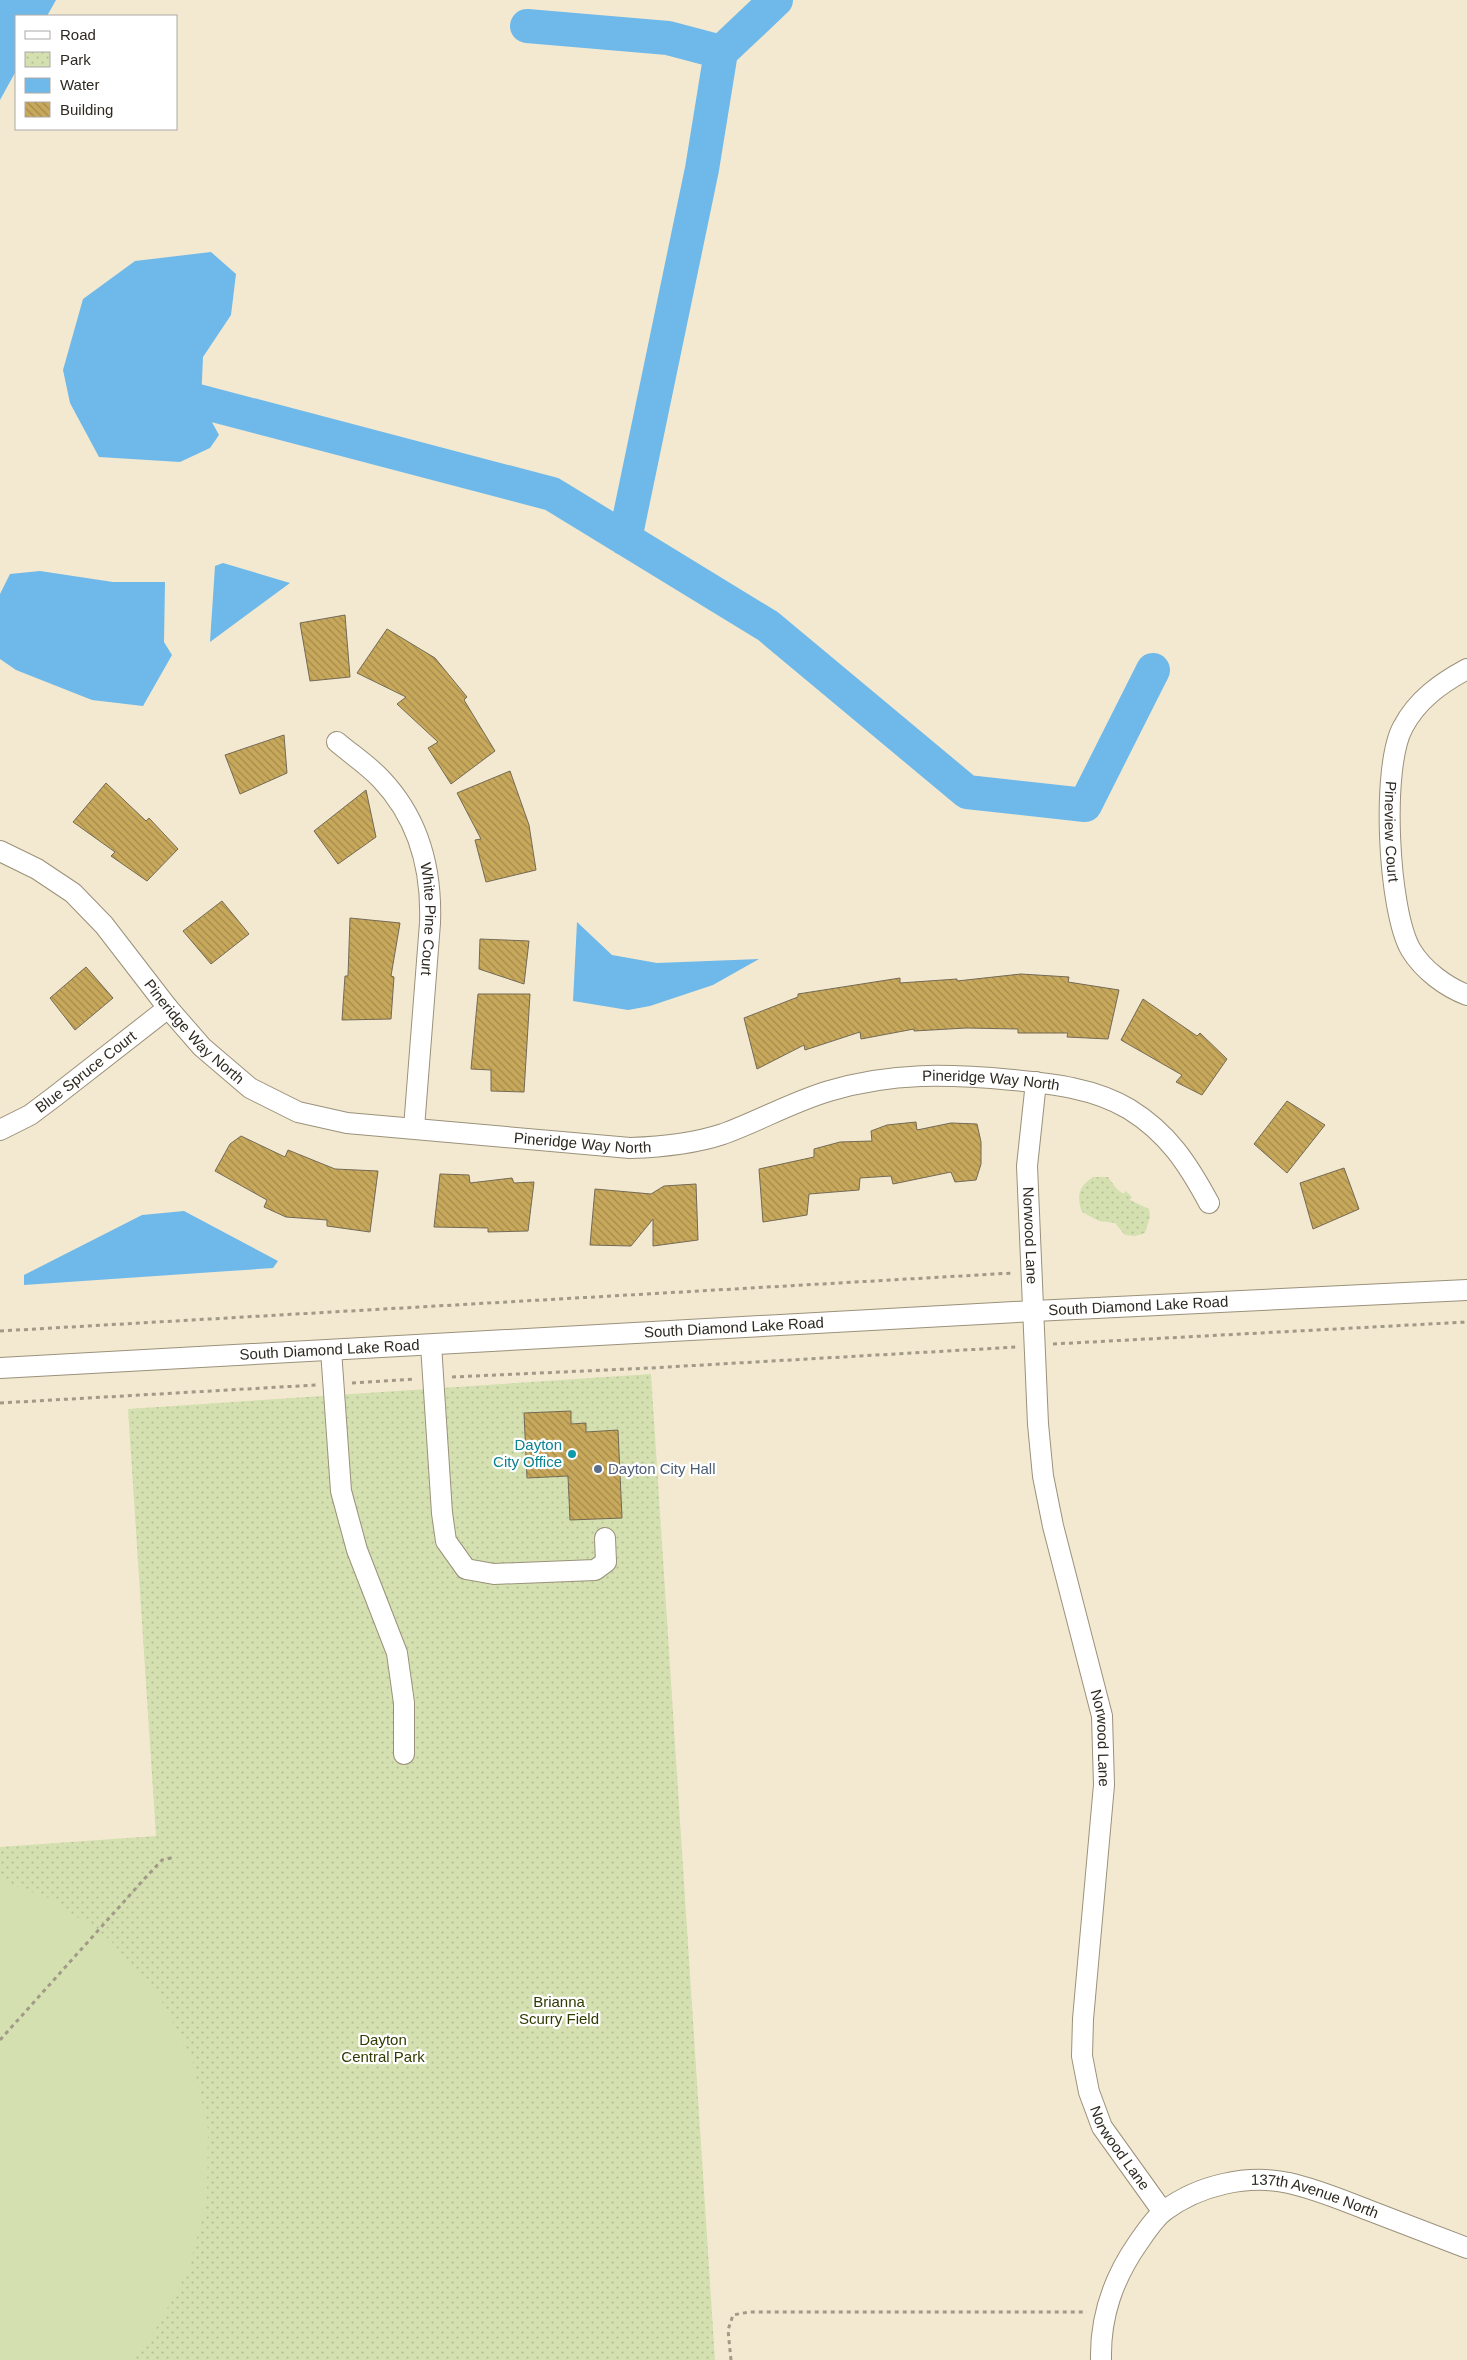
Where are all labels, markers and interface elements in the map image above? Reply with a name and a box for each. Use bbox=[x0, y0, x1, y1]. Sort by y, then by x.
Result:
legend bbox=[15, 15, 178, 130]
text: Road bbox=[60, 26, 96, 43]
text: Park bbox=[60, 51, 91, 68]
text: Water bbox=[60, 76, 99, 93]
text: Building bbox=[60, 101, 113, 118]
street label: Pineview Court bbox=[1382, 781, 1403, 884]
street label: White Pine Court bbox=[417, 861, 439, 977]
street label: Pineridge Way North bbox=[141, 976, 248, 1087]
street label: Blue Spruce Court bbox=[32, 1027, 140, 1116]
street label: Pineridge Way North bbox=[922, 1067, 1061, 1094]
street label: Pineridge Way North bbox=[513, 1129, 652, 1156]
street label: Norwood Lane bbox=[1020, 1186, 1041, 1285]
street label: South Diamond Lake Road bbox=[1048, 1293, 1229, 1318]
street label: South Diamond Lake Road bbox=[643, 1314, 824, 1340]
street label: South Diamond Lake Road bbox=[239, 1336, 420, 1363]
place label: Dayton City Office bbox=[493, 1436, 562, 1470]
marker: Dayton City Office bbox=[566, 1448, 578, 1460]
place label: Dayton City Hall bbox=[608, 1460, 716, 1477]
marker: Dayton City Hall bbox=[592, 1463, 604, 1475]
street label: Norwood Lane bbox=[1088, 1688, 1113, 1787]
park label: Brianna Scurry Field bbox=[519, 1993, 599, 2027]
park label: Dayton Central Park bbox=[341, 2031, 425, 2065]
street label: Norwood Lane bbox=[1087, 2103, 1153, 2193]
street label: 137th Avenue North bbox=[1251, 2171, 1381, 2221]

